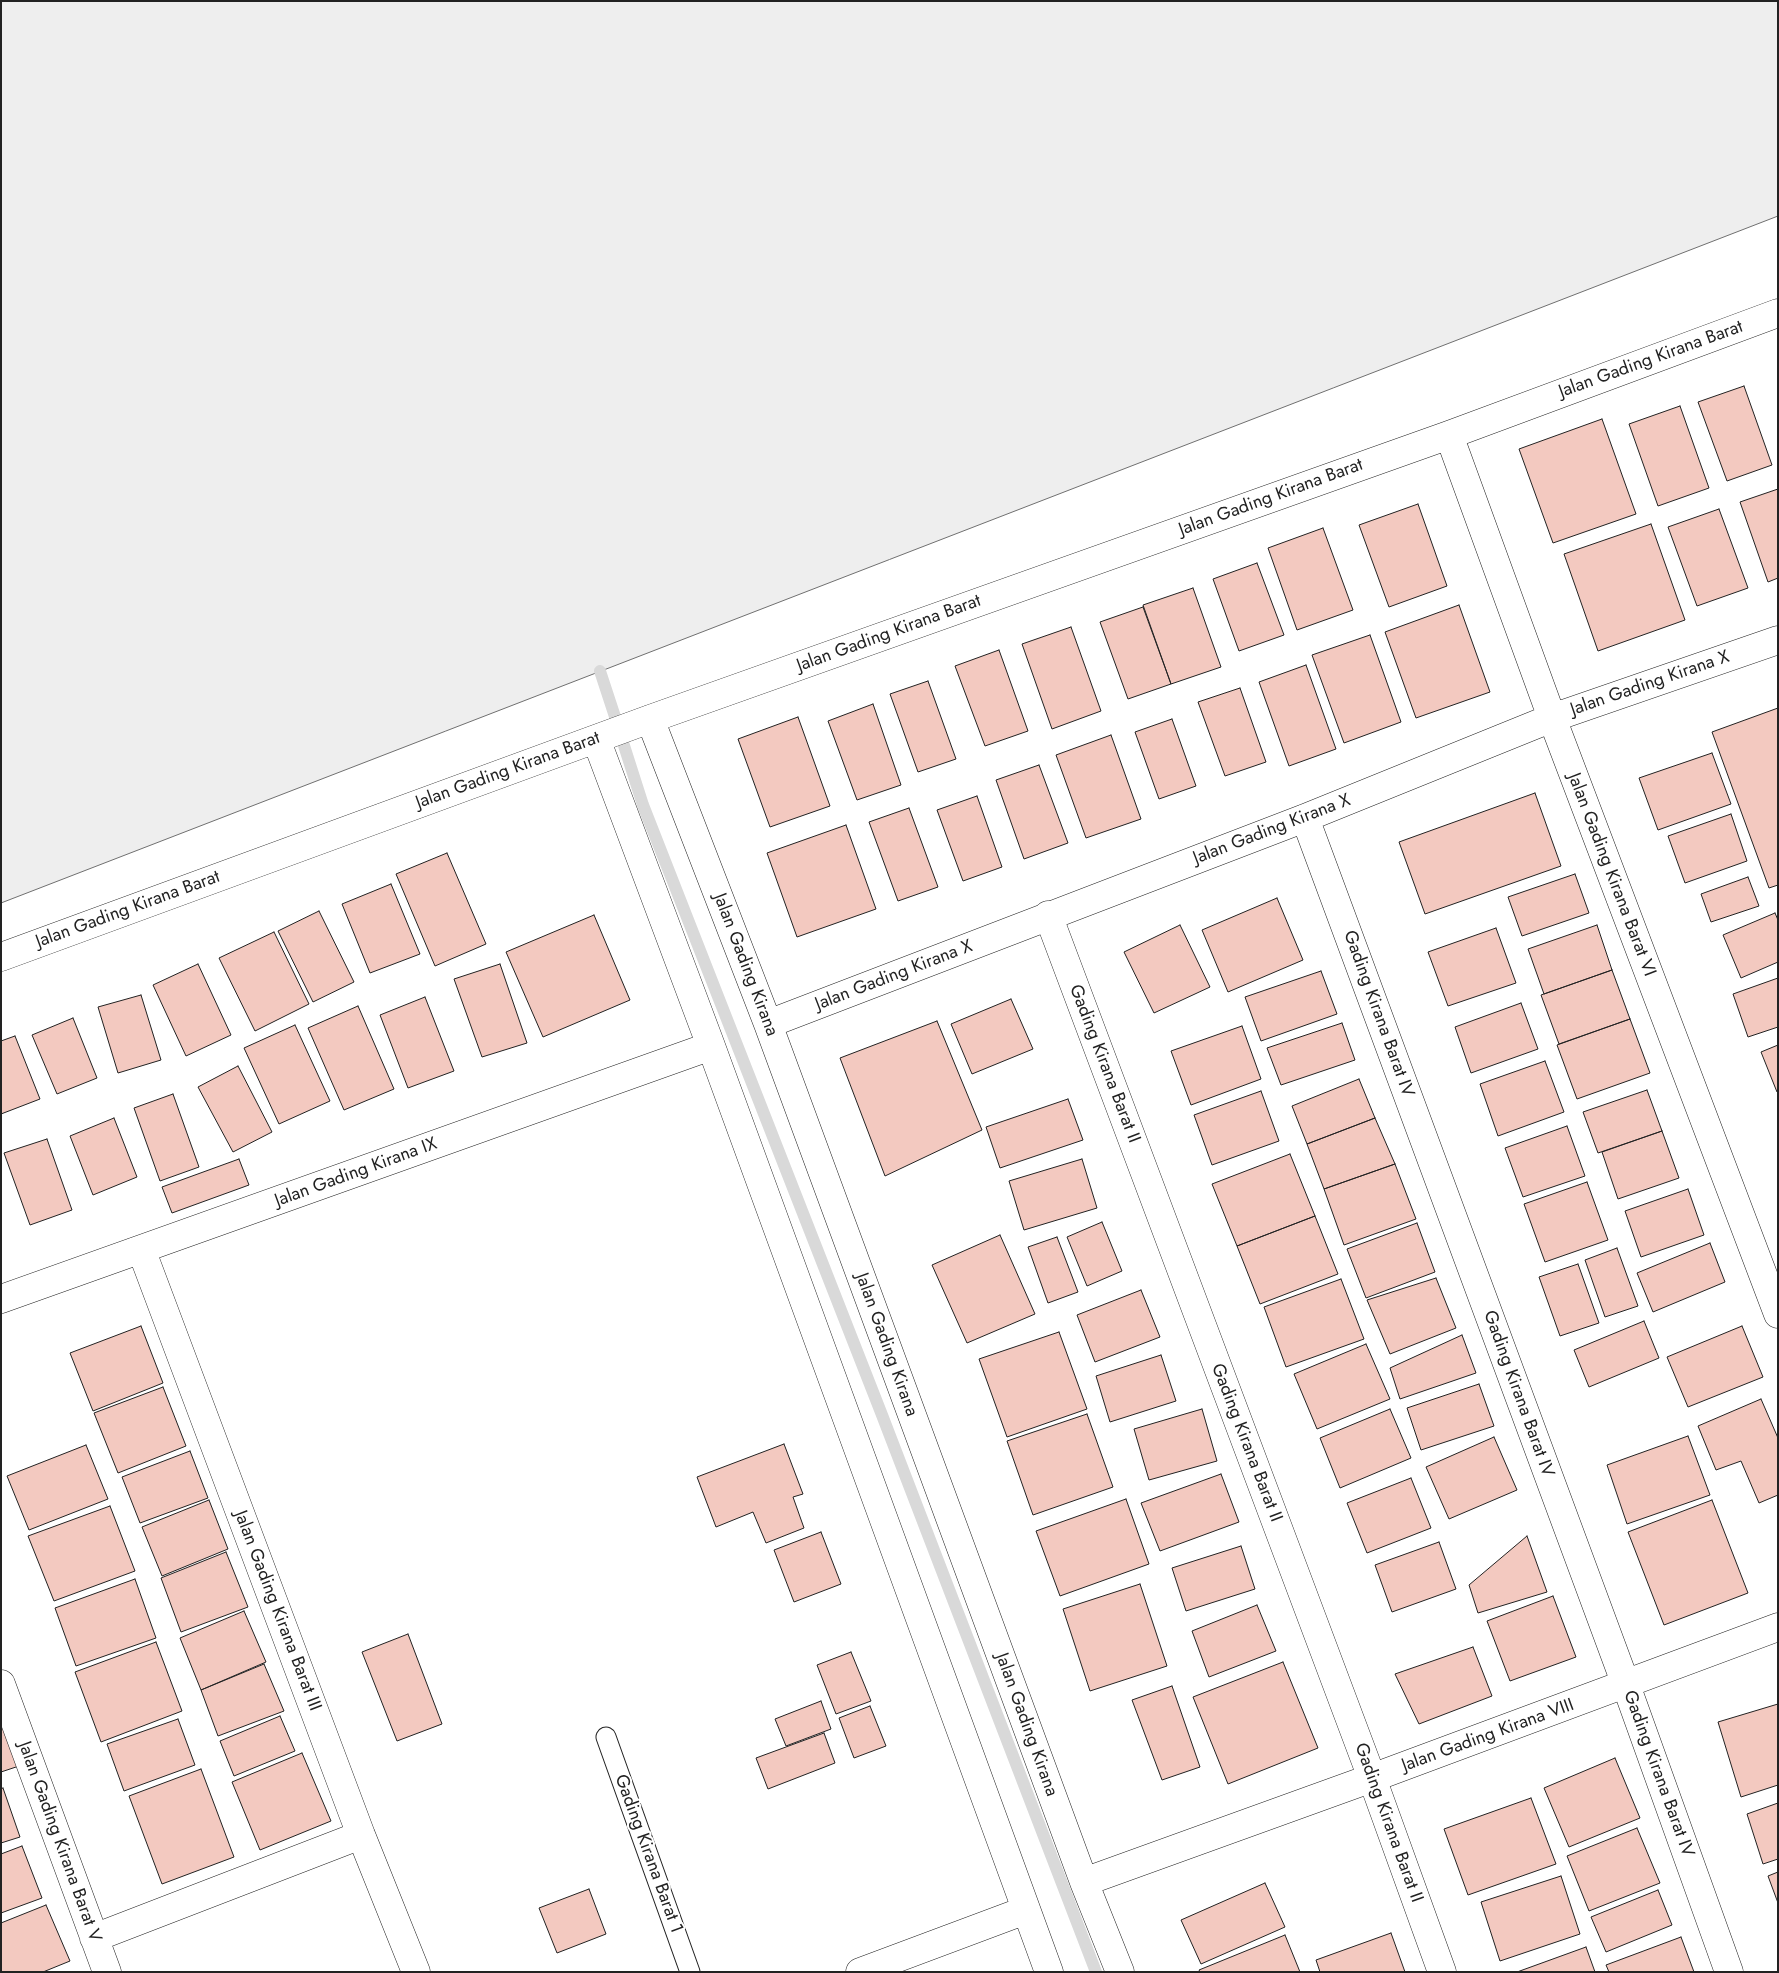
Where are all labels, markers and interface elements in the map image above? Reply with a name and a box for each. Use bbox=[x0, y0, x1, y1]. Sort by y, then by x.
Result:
street label: Jalan Gading Kirana Barat bbox=[1556, 317, 1746, 403]
street label: Jalan Gading Kirana Barat bbox=[1176, 455, 1366, 541]
street label: Jalan Gading Kirana Barat bbox=[794, 591, 984, 677]
street label: Jalan Gading Kirana X bbox=[1568, 647, 1732, 721]
street label: Jalan Gading Kirana Barat bbox=[413, 728, 603, 814]
street label: Jalan Gading Kirana Barat VI bbox=[1562, 770, 1660, 980]
street label: Jalan Gading Kirana X bbox=[1190, 790, 1354, 870]
street label: Jalan Gading Kirana Barat bbox=[33, 867, 223, 953]
street label: Jalan Gading Kirana bbox=[708, 891, 782, 1039]
street label: Gading Kirana Barat IV bbox=[1338, 928, 1418, 1100]
street label: Jalan Gading Kirana X bbox=[812, 936, 976, 1016]
street label: Gading Kirana Barat II bbox=[1064, 982, 1144, 1146]
street label: Jalan Gading Kirana IX bbox=[272, 1134, 440, 1212]
street label: Jalan Gading Kirana bbox=[850, 1270, 922, 1420]
street label: Gading Kirana Barat IV bbox=[1478, 1308, 1558, 1480]
street label: Gading Kirana Barat II bbox=[1206, 1361, 1286, 1525]
street label: Jalan Gading Kirana Barat III bbox=[229, 1508, 325, 1714]
street label: Jalan Gading Kirana bbox=[990, 1650, 1062, 1800]
street label: Gading Kirana Barat IV bbox=[1618, 1688, 1698, 1860]
street label: Jalan Gading Kirana VIII bbox=[1399, 1695, 1577, 1777]
street label: Jalan Gading Kirana Barat V bbox=[13, 1739, 105, 1945]
street label: Gading Kirana Barat II bbox=[1349, 1740, 1427, 1906]
street label: Gading Kirana Barat 1 bbox=[609, 1772, 687, 1936]

